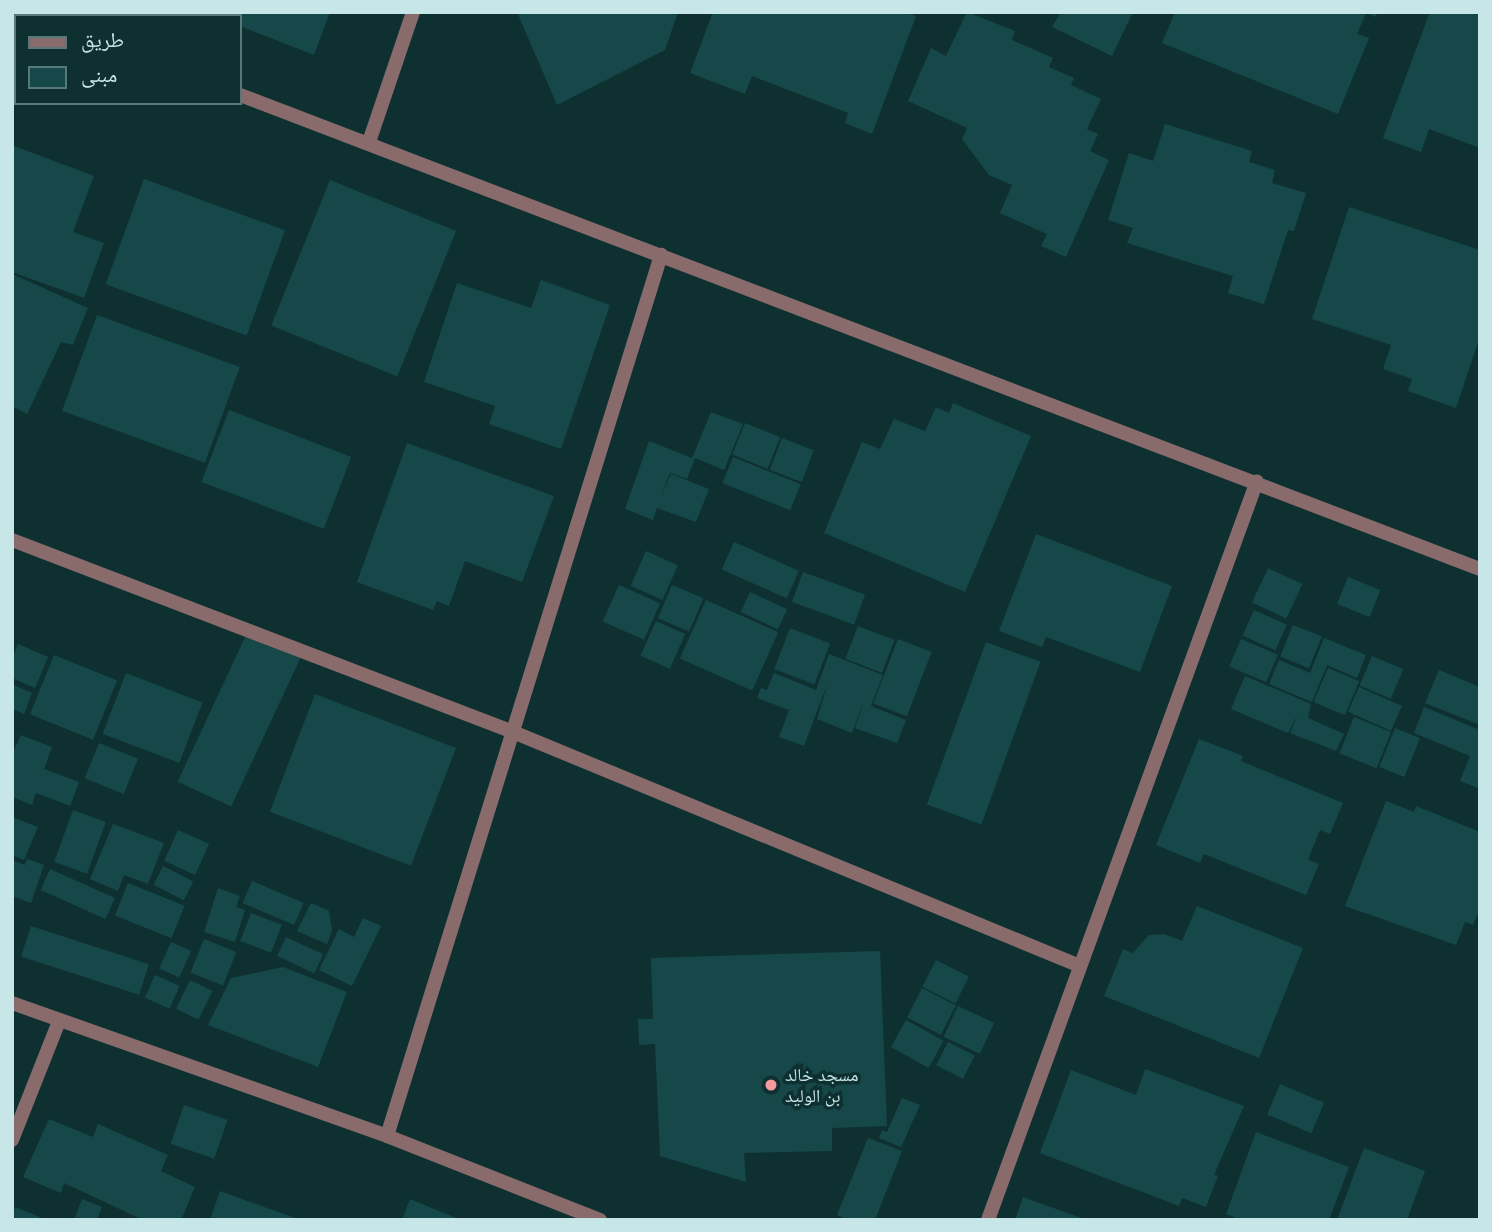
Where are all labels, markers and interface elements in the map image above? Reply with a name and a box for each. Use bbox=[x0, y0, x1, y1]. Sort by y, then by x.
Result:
legend bbox=[14, 14, 242, 105]
text: طريق bbox=[81, 26, 124, 52]
text: مبنى bbox=[81, 61, 117, 87]
place label: مسجد خالد بن الوليد bbox=[785, 1064, 859, 1106]
marker: مسجد خالد بن الوليد bbox=[763, 1077, 779, 1093]

